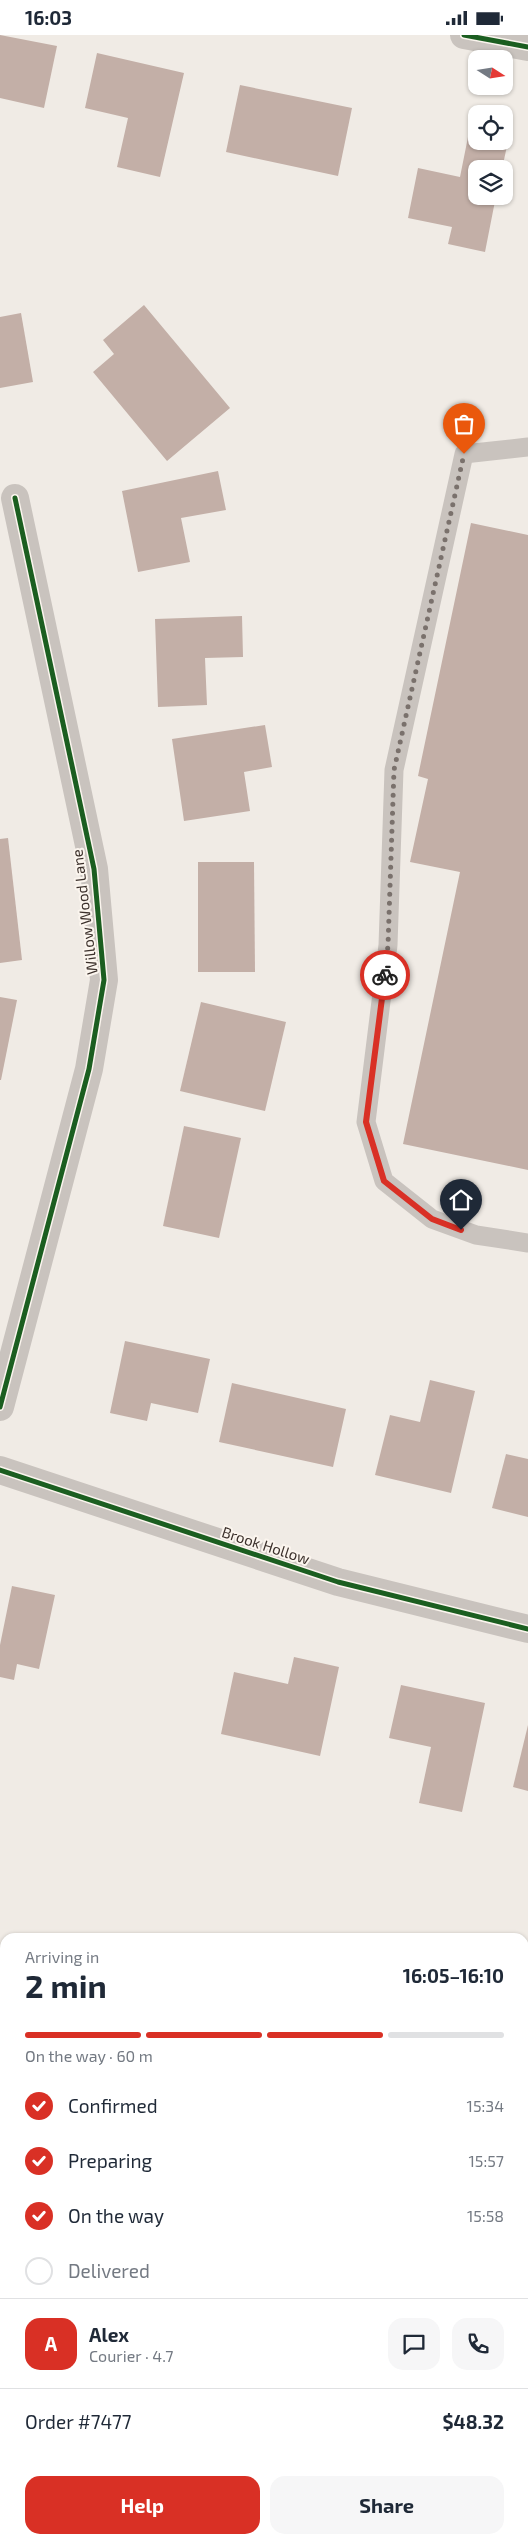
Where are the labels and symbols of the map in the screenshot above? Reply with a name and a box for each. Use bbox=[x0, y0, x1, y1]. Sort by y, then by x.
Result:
north arrow bbox=[468, 50, 512, 95]
pin bbox=[443, 403, 485, 454]
street label: Willow Wood Lane bbox=[67, 848, 101, 976]
courier bbox=[360, 950, 410, 1000]
pin bbox=[440, 1179, 482, 1230]
street label: Brook Hollow bbox=[220, 1522, 312, 1568]

